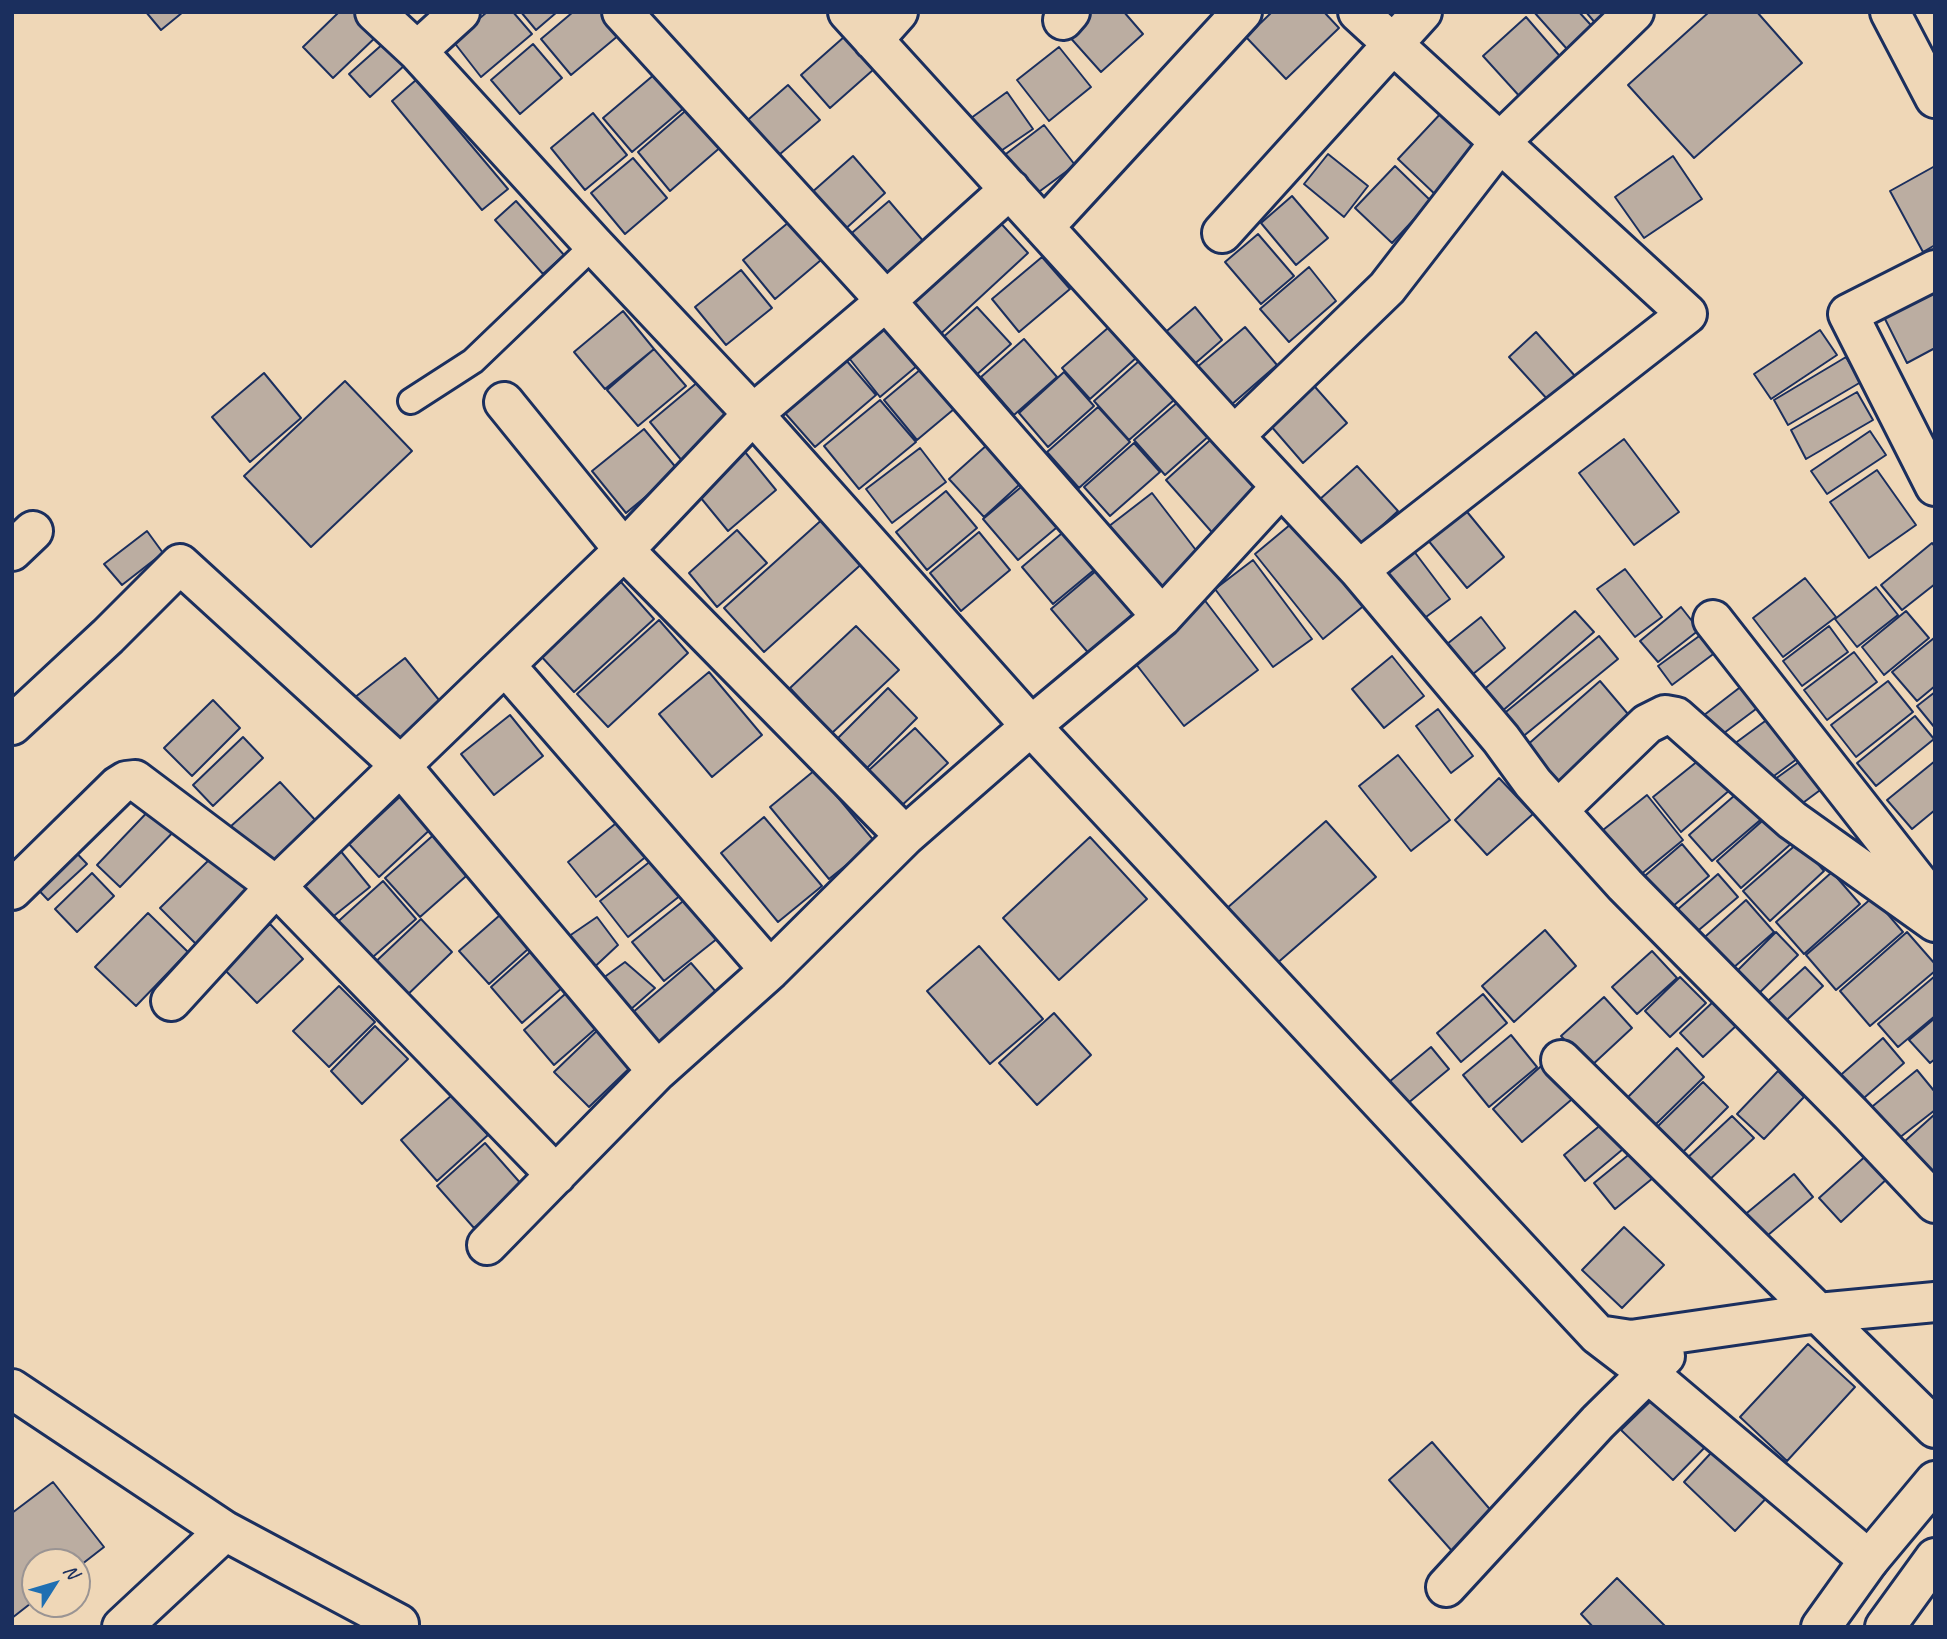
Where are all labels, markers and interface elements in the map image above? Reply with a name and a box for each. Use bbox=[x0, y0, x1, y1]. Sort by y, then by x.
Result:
north arrow bbox=[21, 1548, 91, 1618]
text: N bbox=[58, 1560, 84, 1583]

